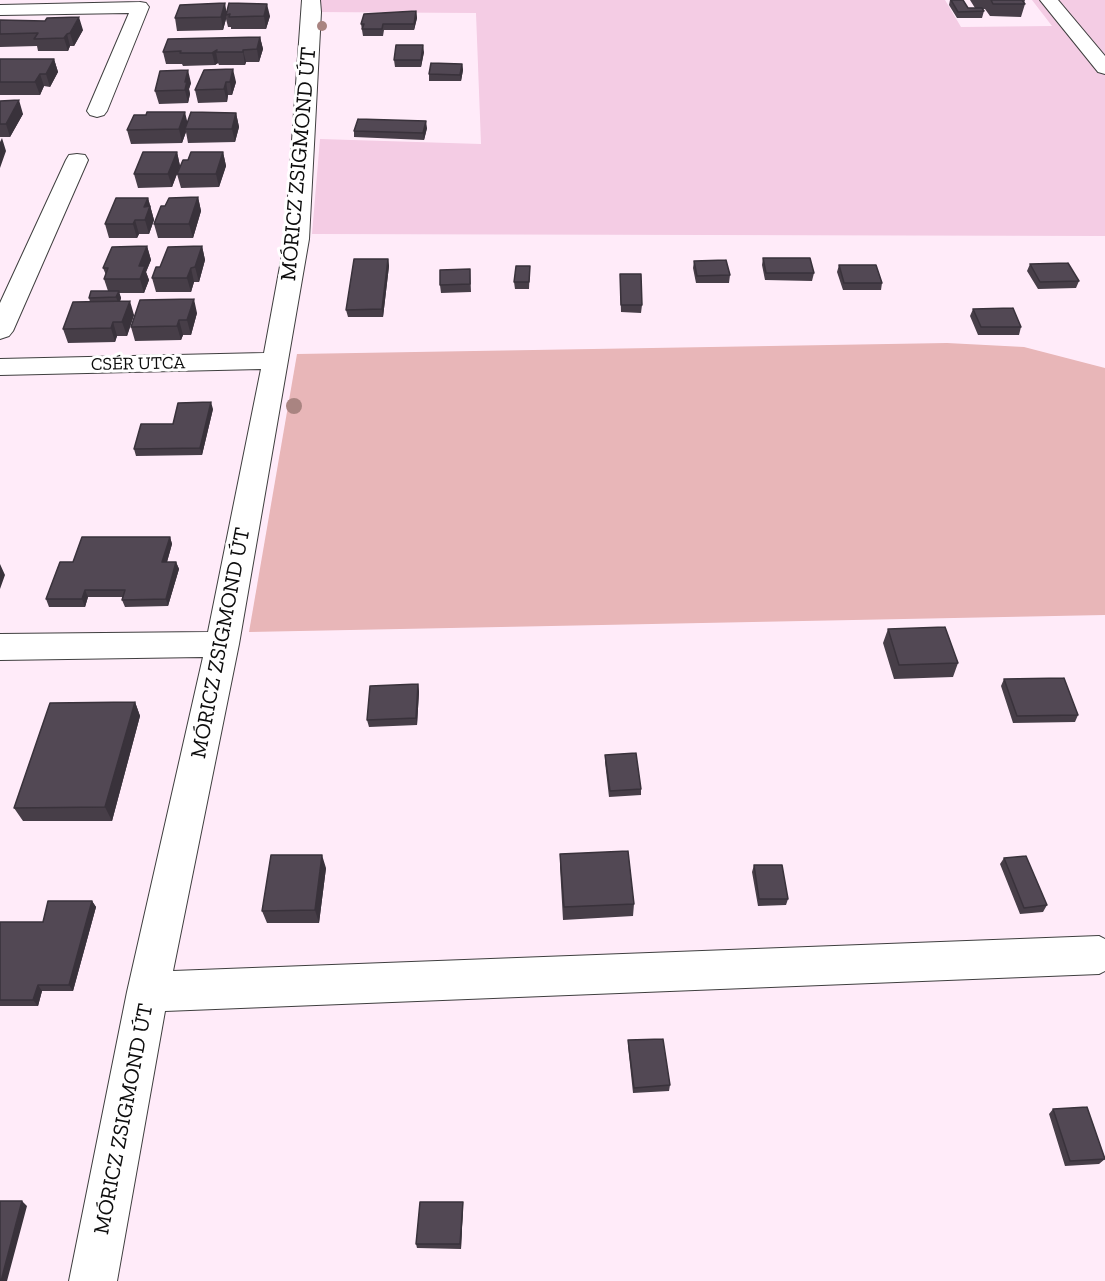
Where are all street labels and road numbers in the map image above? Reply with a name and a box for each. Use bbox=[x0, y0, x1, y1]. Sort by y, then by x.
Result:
street label: MÓRICZ ZSIGMOND ÚT bbox=[276, 46, 322, 282]
street label: CSÉR UTCA bbox=[91, 352, 185, 376]
street label: MÓRICZ ZSIGMOND ÚT bbox=[186, 525, 256, 761]
street label: MÓRICZ ZSIGMOND ÚT bbox=[89, 1001, 159, 1237]

